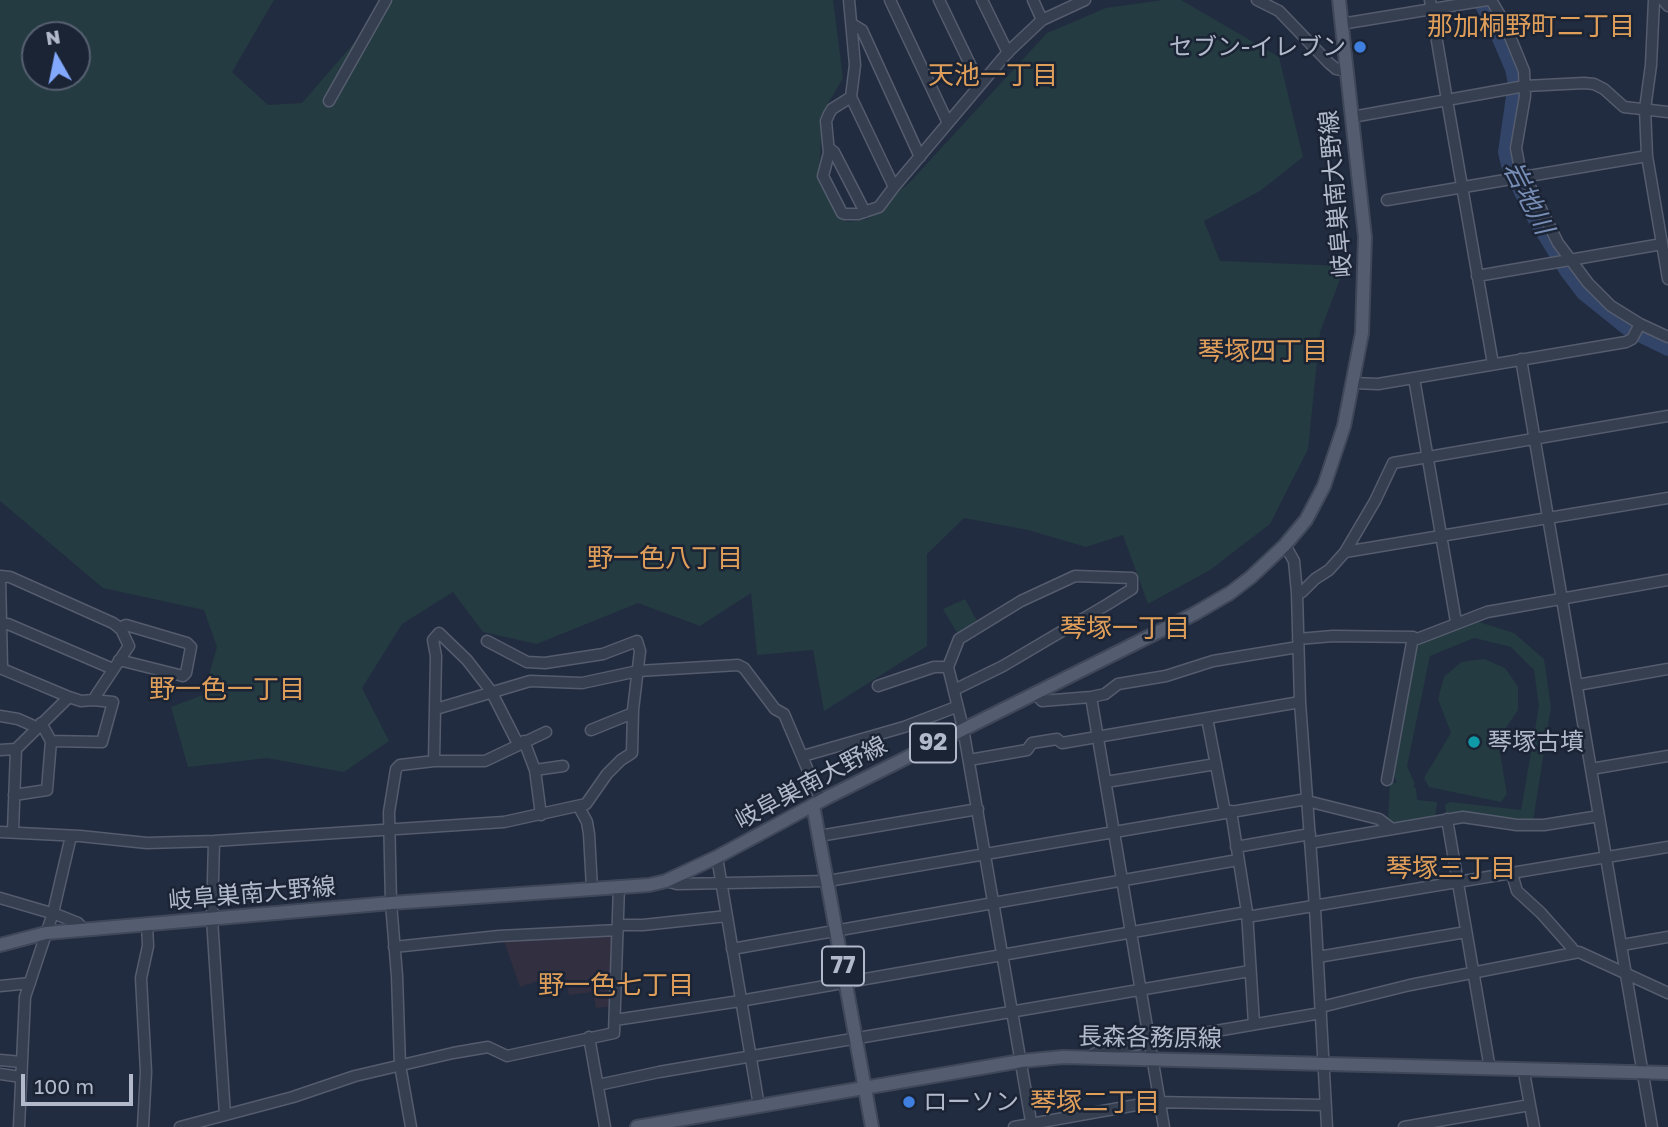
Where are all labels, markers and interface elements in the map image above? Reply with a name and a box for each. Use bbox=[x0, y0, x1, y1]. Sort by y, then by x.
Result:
district label: 那加桐野町二丁目 bbox=[1427, 11, 1635, 43]
north arrow bbox=[21, 21, 91, 91]
text: N bbox=[44, 24, 62, 49]
place label: セブン-イレブン bbox=[1169, 33, 1346, 61]
marker: セブン-イレブン bbox=[1352, 39, 1368, 55]
district label: 天池一丁目 bbox=[928, 60, 1058, 92]
street label: 岐阜巣南大野線 bbox=[1314, 109, 1358, 279]
water label: 岩地川 bbox=[1496, 156, 1560, 240]
district label: 琴塚四丁目 bbox=[1198, 336, 1328, 368]
district label: 野一色八丁目 bbox=[587, 543, 743, 575]
district label: 琴塚一丁目 bbox=[1060, 613, 1190, 645]
district label: 野一色一丁目 bbox=[149, 674, 305, 706]
road number: 92 bbox=[910, 723, 956, 762]
place label: 琴塚古墳 bbox=[1488, 728, 1584, 756]
street label: 岐阜巣南大野線 bbox=[730, 731, 892, 835]
marker: 琴塚古墳 bbox=[1466, 734, 1482, 750]
district label: 琴塚三丁目 bbox=[1386, 853, 1516, 885]
street label: 岐阜巣南大野線 bbox=[167, 872, 337, 916]
road number: 77 bbox=[822, 946, 864, 986]
district label: 野一色七丁目 bbox=[538, 970, 694, 1002]
street label: 長森各務原線 bbox=[1078, 1022, 1222, 1054]
scale bar bbox=[24, 1060, 136, 1104]
text: 100 m bbox=[34, 1073, 94, 1099]
district label: 琴塚二丁目 bbox=[1030, 1087, 1160, 1119]
place label: ローソン bbox=[923, 1088, 1019, 1116]
marker: ローソン bbox=[901, 1094, 917, 1110]

